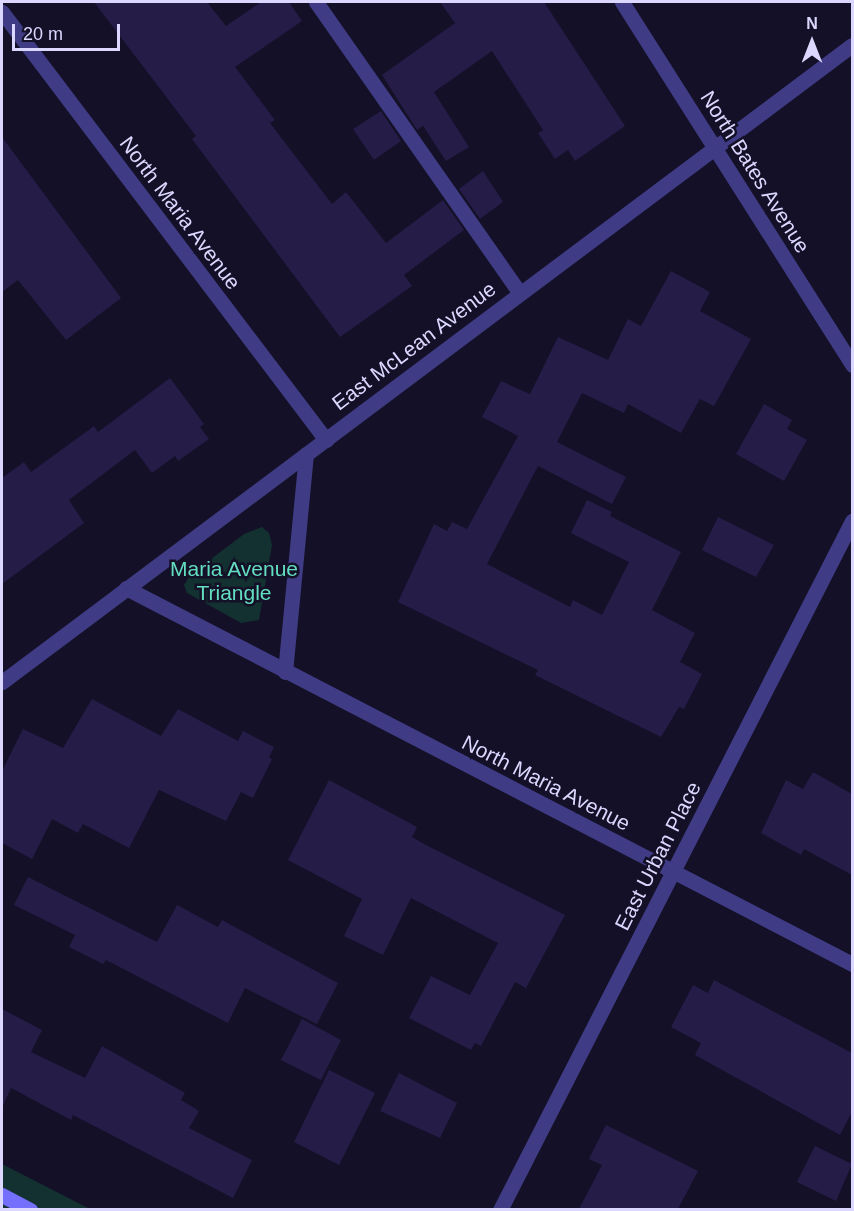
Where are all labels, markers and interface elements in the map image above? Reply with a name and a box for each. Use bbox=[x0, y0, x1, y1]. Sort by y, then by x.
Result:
scale bar bbox=[15, 12, 123, 50]
north arrow bbox=[782, 12, 842, 72]
text: N bbox=[806, 15, 818, 32]
text: 20 m bbox=[23, 24, 63, 44]
street label: North Bates Avenue bbox=[695, 86, 815, 258]
street label: North Maria Avenue bbox=[114, 131, 246, 295]
street label: East McLean Avenue bbox=[327, 276, 501, 416]
park label: Maria Avenue Triangle bbox=[169, 556, 299, 606]
street label: North Maria Avenue bbox=[457, 729, 635, 837]
street label: East Urban Place bbox=[610, 777, 706, 935]

